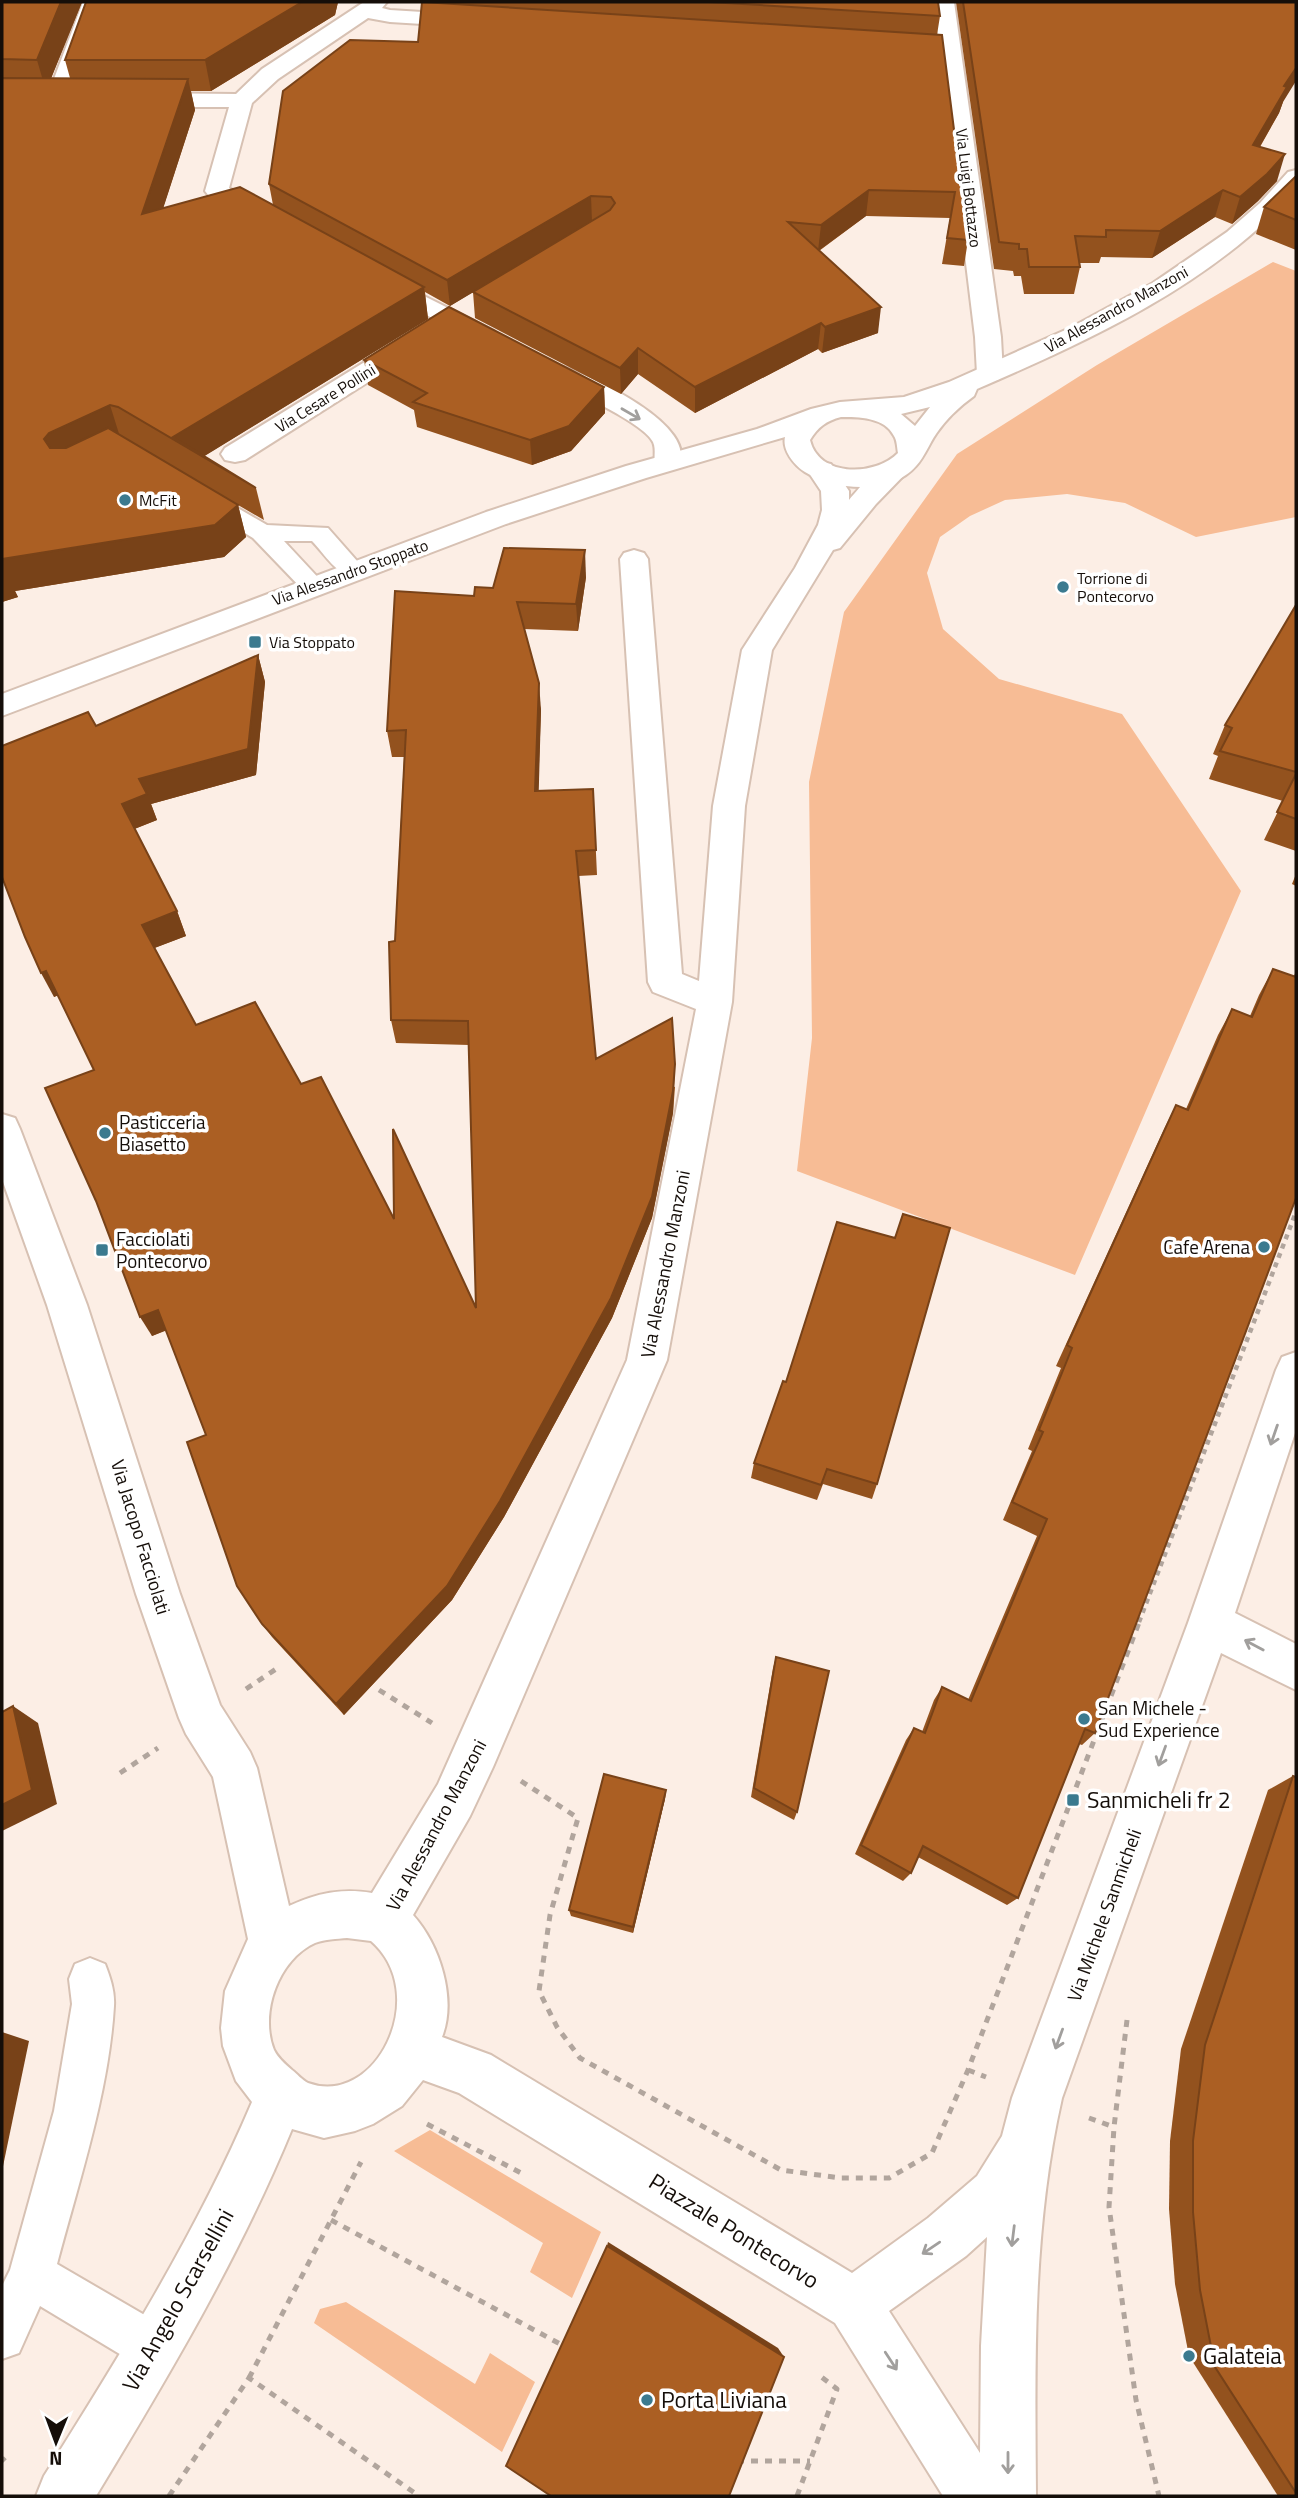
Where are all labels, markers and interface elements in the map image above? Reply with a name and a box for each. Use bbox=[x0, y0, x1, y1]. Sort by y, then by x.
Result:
street label: Via Luigi Bottazzo bbox=[950, 127, 988, 249]
street label: Via Alessandro Manzoni bbox=[1040, 260, 1192, 358]
street label: Via Cesare Pollini bbox=[270, 358, 380, 438]
one-way arrow bbox=[620, 407, 640, 421]
place label: McFit bbox=[139, 488, 177, 512]
marker: McFit bbox=[117, 492, 133, 508]
street label: Via Alessandro Stoppato bbox=[269, 533, 431, 611]
place label: Torrione di Pontecorvo bbox=[1077, 566, 1154, 608]
marker: Torrione di Pontecorvo bbox=[1055, 579, 1071, 595]
place label: Via Stoppato bbox=[269, 630, 355, 654]
marker: Via Stoppato bbox=[247, 634, 263, 650]
place label: Pasticceria Biasetto bbox=[119, 1107, 206, 1158]
marker: Pasticceria Biasetto bbox=[97, 1125, 113, 1141]
street label: Via Alessandro Manzoni bbox=[632, 1167, 697, 1360]
place label: Facciolati Pontecorvo bbox=[116, 1224, 207, 1275]
place label: Cafe Arena bbox=[1163, 1232, 1250, 1261]
marker: Cafe Arena bbox=[1256, 1239, 1272, 1255]
marker: Facciolati Pontecorvo bbox=[94, 1242, 110, 1258]
one-way arrow bbox=[1267, 1423, 1279, 1445]
street label: Via Jacopo Facciolati bbox=[104, 1456, 179, 1618]
one-way arrow bbox=[1244, 1638, 1265, 1651]
place label: San Michele - Sud Experience bbox=[1098, 1693, 1220, 1744]
marker: San Michele - Sud Experience bbox=[1076, 1711, 1092, 1727]
street label: Via Alessandro Manzoni bbox=[378, 1734, 493, 1916]
one-way arrow bbox=[1155, 1745, 1167, 1767]
place label: Sanmicheli fr 2 bbox=[1087, 1782, 1231, 1817]
marker: Sanmicheli fr 2 bbox=[1065, 1792, 1081, 1808]
street label: Via Michele Sanmicheli bbox=[1059, 1824, 1148, 2005]
one-way arrow bbox=[1052, 2028, 1064, 2050]
street label: Piazzale Pontecorvo bbox=[642, 2164, 826, 2297]
street label: Via Angelo Scarsellini bbox=[113, 2202, 242, 2398]
one-way arrow bbox=[1007, 2224, 1020, 2247]
one-way arrow bbox=[922, 2241, 941, 2255]
place label: Galateia bbox=[1203, 2338, 1282, 2373]
marker: Galateia bbox=[1181, 2348, 1197, 2364]
one-way arrow bbox=[885, 2351, 899, 2371]
place label: Porta Liviana bbox=[661, 2382, 787, 2417]
marker: Porta Liviana bbox=[639, 2392, 655, 2408]
north arrow bbox=[21, 2407, 91, 2477]
text: N bbox=[49, 2445, 63, 2474]
one-way arrow bbox=[1001, 2451, 1015, 2474]

